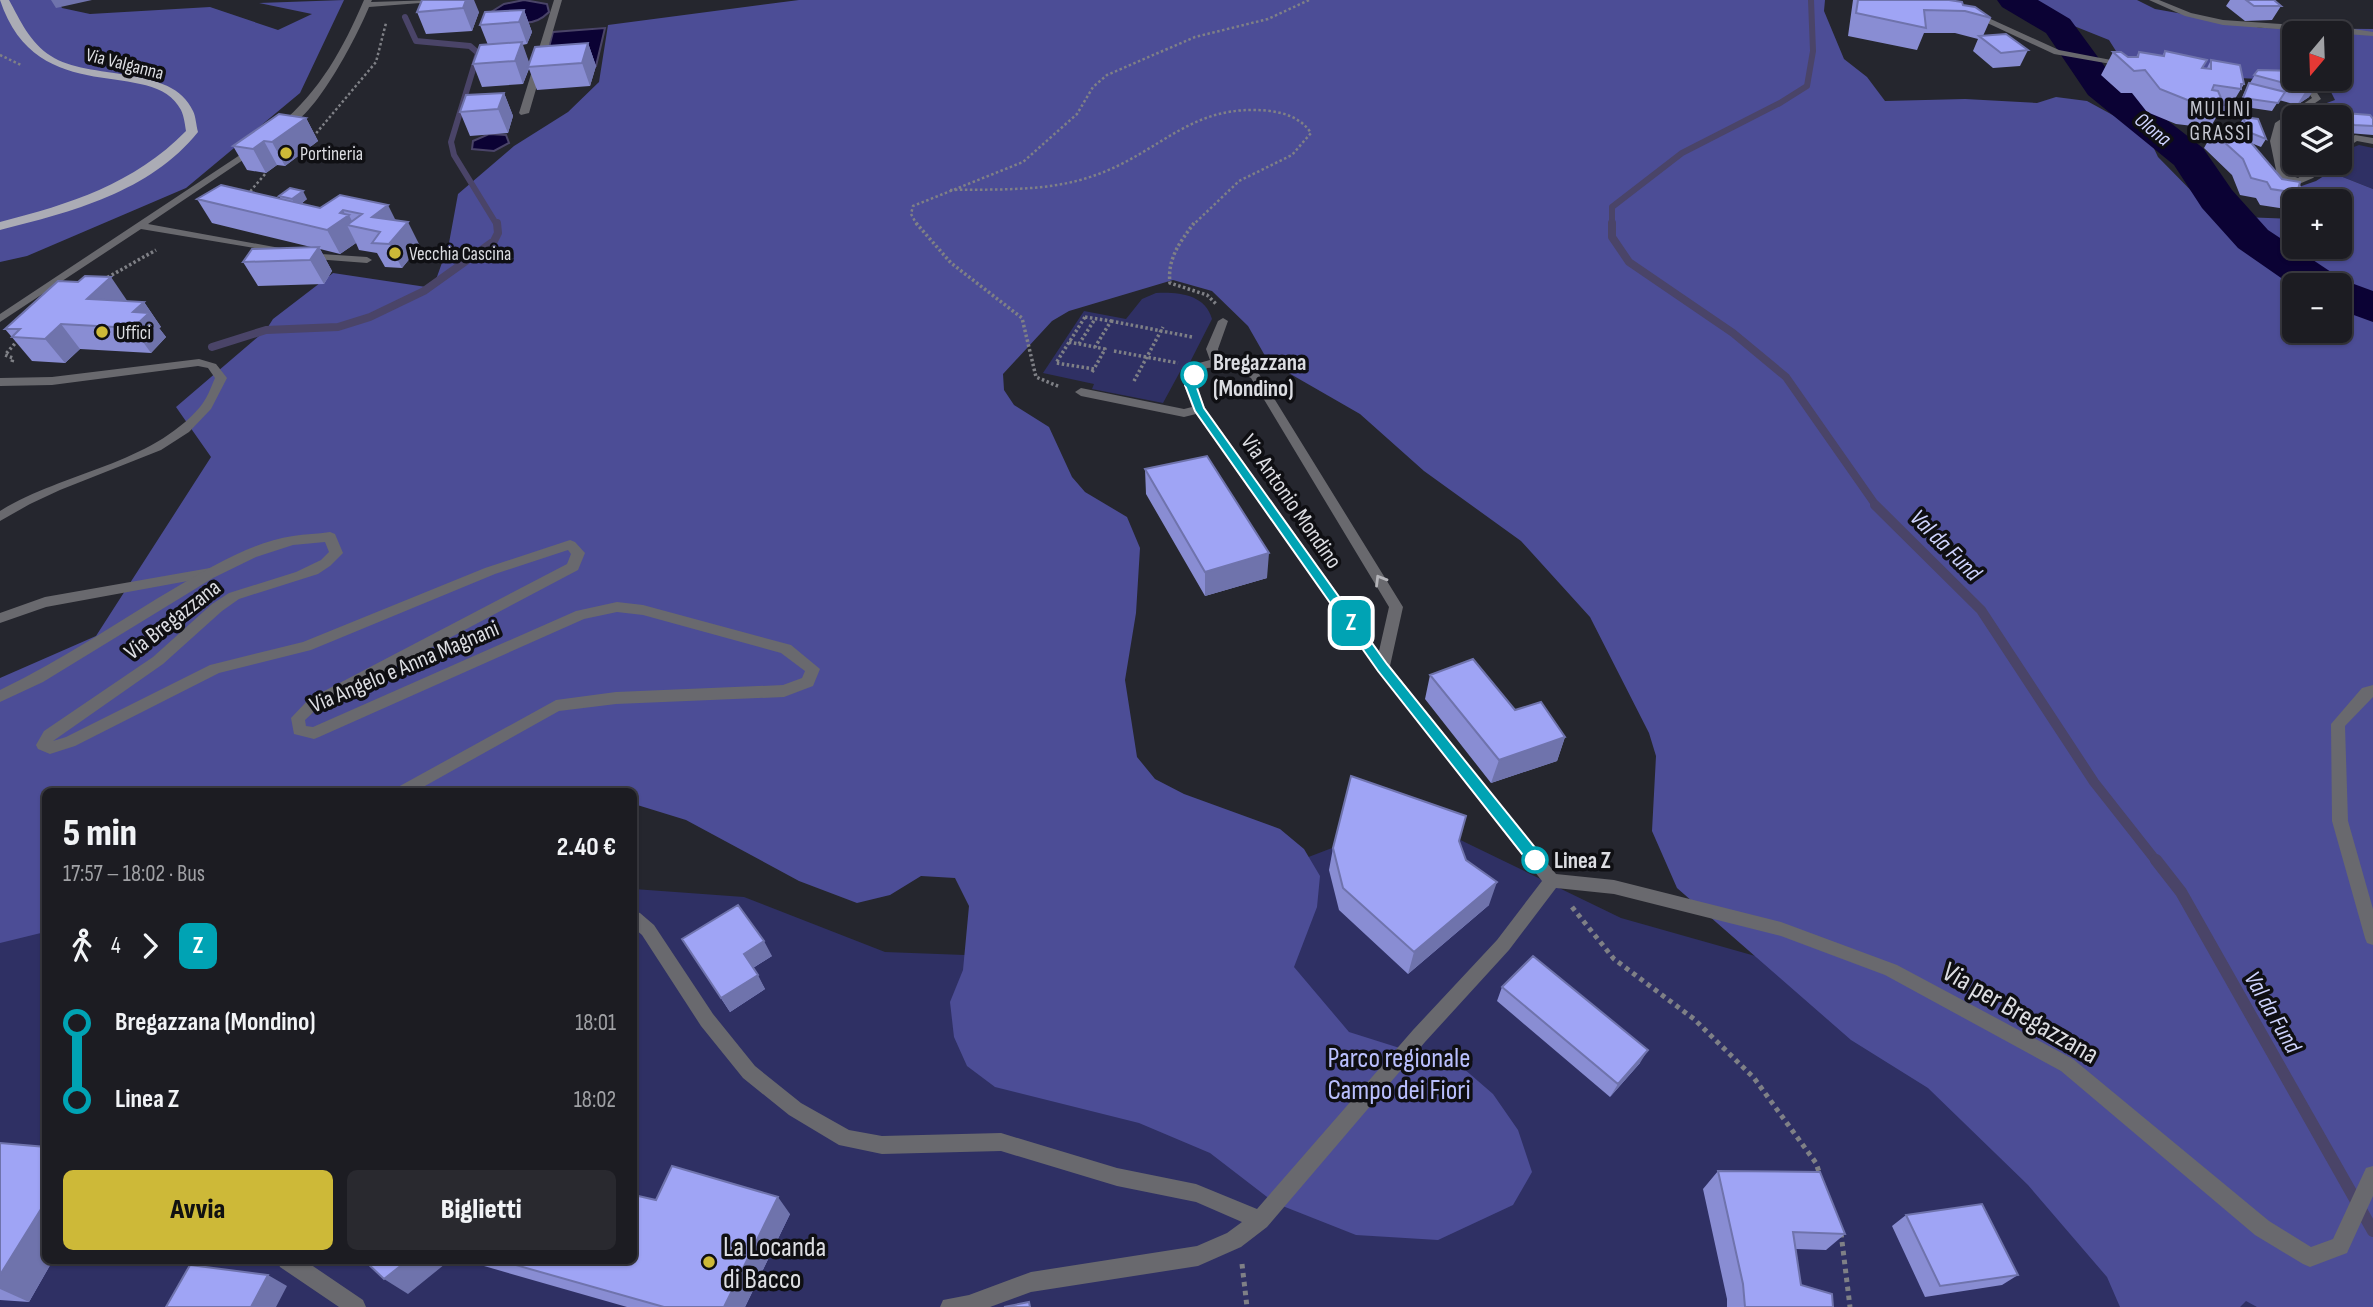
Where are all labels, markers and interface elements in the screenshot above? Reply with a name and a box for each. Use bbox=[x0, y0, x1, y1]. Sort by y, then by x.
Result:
north arrow bbox=[2282, 21, 2352, 91]
map controls bbox=[2282, 21, 2352, 343]
street label: Via Valganna bbox=[83, 44, 166, 85]
district label: MULINI GRASSI bbox=[2190, 97, 2252, 146]
button: layers bbox=[2282, 105, 2352, 175]
water label: Olona bbox=[2129, 107, 2176, 152]
place label: Portineria bbox=[300, 143, 363, 166]
marker: Portineria bbox=[278, 145, 294, 161]
button: + bbox=[2282, 189, 2352, 259]
place label: Vecchia Cascina bbox=[409, 243, 511, 266]
marker: Vecchia Cascina bbox=[387, 245, 403, 261]
button: − bbox=[2282, 273, 2352, 343]
place label: Uffici bbox=[116, 322, 151, 345]
marker: Uffici bbox=[94, 324, 110, 340]
place label: Bregazzana (Mondino) bbox=[1213, 349, 1306, 403]
marker: Bregazzana (Mondino) bbox=[1181, 362, 1207, 388]
street label: Via Antonio Mondino bbox=[1235, 429, 1348, 574]
water label: Val da Fund bbox=[1904, 504, 1988, 588]
street label: Via Bregazzana bbox=[119, 573, 226, 666]
one-way arrow bbox=[1375, 575, 1388, 588]
line badge: Z bbox=[1328, 600, 1374, 646]
text: Z bbox=[1346, 608, 1356, 637]
street label: Via Angelo e Anna Magnani bbox=[305, 614, 503, 719]
text: 5 min bbox=[63, 811, 137, 856]
text: 2.40 € bbox=[557, 832, 616, 863]
marker: Linea Z bbox=[1522, 847, 1548, 873]
place label: Linea Z bbox=[1554, 847, 1611, 875]
text: 17:57 – 18:02 · Bus bbox=[63, 860, 205, 888]
icon: walk bbox=[63, 927, 101, 965]
icon: forward bbox=[131, 927, 169, 965]
text: Z bbox=[193, 931, 203, 960]
text: 4 bbox=[111, 932, 121, 960]
street label: Via per Bregazzana bbox=[1936, 955, 2104, 1071]
water label: Val da Fund bbox=[2238, 966, 2308, 1059]
text: Bregazzana (Mondino) bbox=[115, 1007, 315, 1038]
text: 18:01 bbox=[575, 1009, 616, 1037]
park label: Parco regionale Campo dei Fiori bbox=[1327, 1042, 1471, 1107]
text: Linea Z bbox=[115, 1084, 179, 1115]
text: 18:02 bbox=[574, 1086, 616, 1114]
button: Avvia bbox=[63, 1170, 333, 1250]
button: Biglietti bbox=[347, 1170, 616, 1250]
place label: La Locanda di Bacco bbox=[723, 1231, 826, 1296]
marker: La Locanda di Bacco bbox=[701, 1254, 717, 1270]

